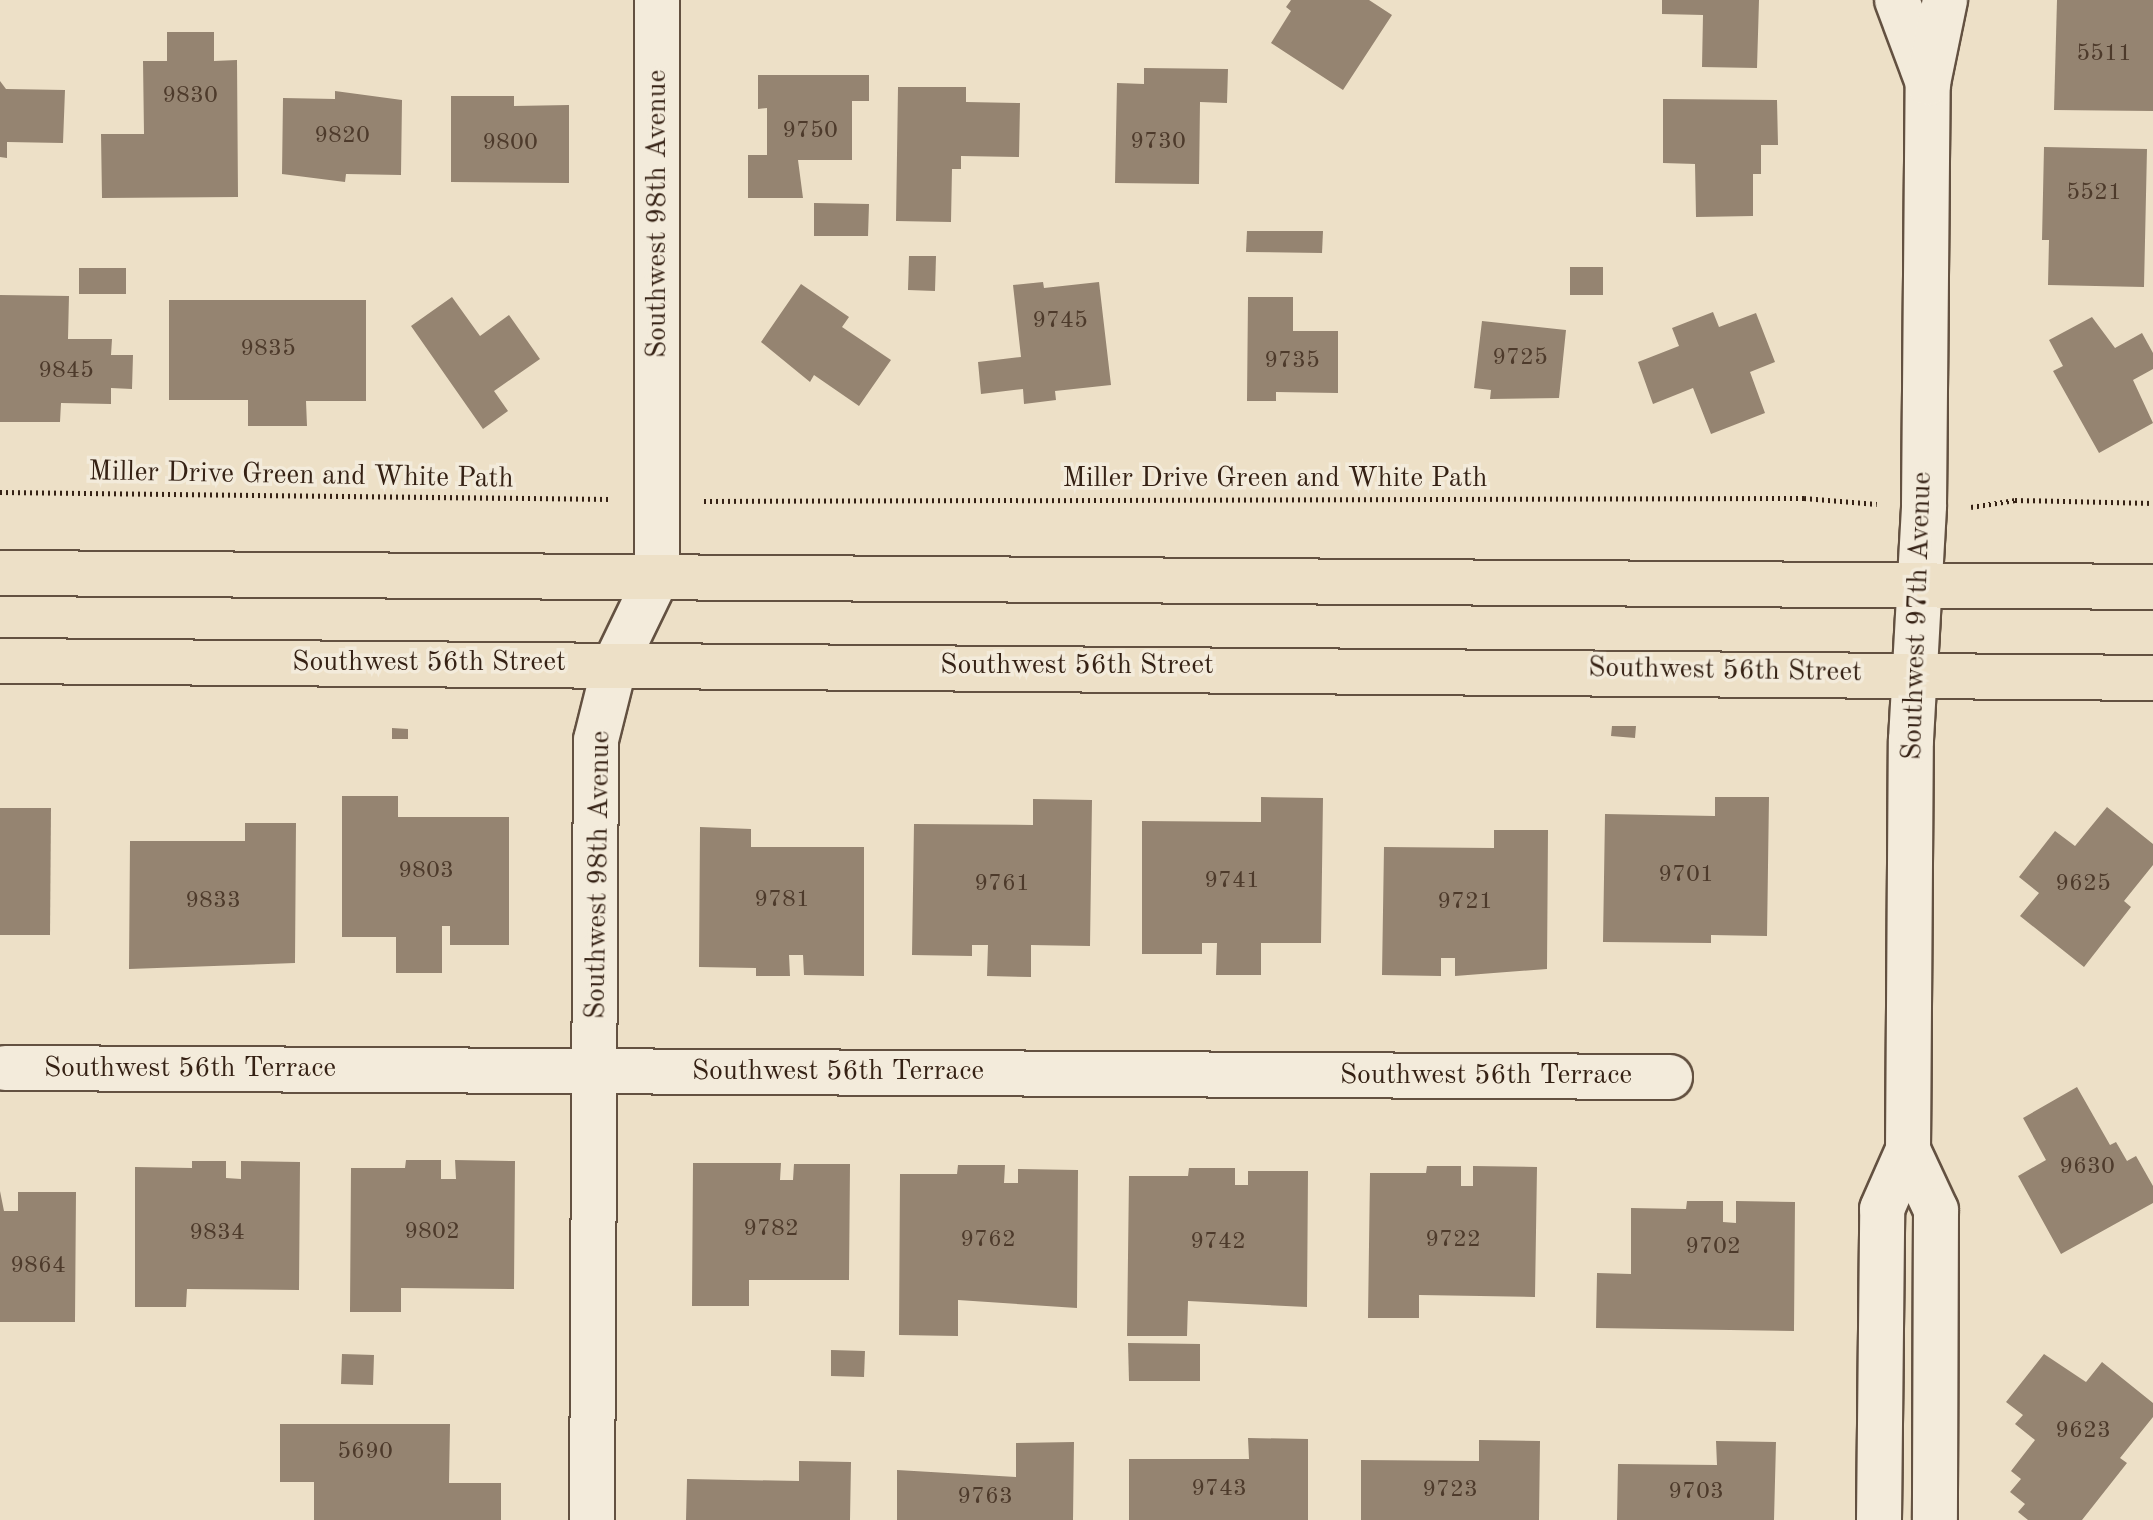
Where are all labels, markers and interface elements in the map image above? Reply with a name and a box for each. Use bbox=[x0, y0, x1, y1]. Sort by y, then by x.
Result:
house number: 5511 bbox=[2076, 41, 2132, 69]
street label: Southwest 98th Avenue bbox=[641, 70, 675, 358]
house number: 9830 bbox=[162, 83, 218, 111]
house number: 9750 bbox=[782, 118, 838, 146]
house number: 9820 bbox=[314, 123, 370, 151]
house number: 9730 bbox=[1130, 129, 1186, 157]
house number: 9800 bbox=[482, 130, 538, 158]
house number: 5521 bbox=[2066, 180, 2122, 208]
house number: 9745 bbox=[1032, 308, 1088, 336]
house number: 9835 bbox=[240, 336, 296, 364]
house number: 9725 bbox=[1492, 345, 1548, 373]
house number: 9735 bbox=[1264, 348, 1320, 376]
house number: 9845 bbox=[38, 358, 94, 386]
street label: Miller Drive Green and White Path bbox=[88, 455, 514, 497]
street label: Miller Drive Green and White Path bbox=[1062, 462, 1488, 496]
street label: Southwest 97th Avenue bbox=[1896, 471, 1940, 761]
street label: Southwest 56th Street bbox=[292, 646, 566, 680]
street label: Southwest 56th Street bbox=[940, 649, 1214, 683]
street label: Southwest 56th Street bbox=[1588, 652, 1862, 690]
street label: Southwest 98th Avenue bbox=[580, 730, 618, 1020]
house number: 9803 bbox=[398, 858, 454, 886]
house number: 9701 bbox=[1658, 862, 1714, 890]
house number: 9741 bbox=[1204, 868, 1260, 896]
house number: 9761 bbox=[974, 871, 1030, 899]
house number: 9625 bbox=[2055, 871, 2111, 899]
house number: 9781 bbox=[754, 887, 810, 915]
house number: 9833 bbox=[185, 888, 241, 916]
house number: 9721 bbox=[1437, 889, 1493, 917]
street label: Southwest 56th Terrace bbox=[44, 1052, 336, 1086]
street label: Southwest 56th Terrace bbox=[692, 1055, 984, 1089]
street label: Southwest 56th Terrace bbox=[1340, 1059, 1632, 1093]
house number: 9630 bbox=[2059, 1154, 2115, 1182]
house number: 9782 bbox=[743, 1216, 799, 1244]
house number: 9802 bbox=[404, 1219, 460, 1247]
house number: 9834 bbox=[189, 1220, 245, 1248]
house number: 9762 bbox=[960, 1227, 1016, 1255]
house number: 9722 bbox=[1425, 1227, 1481, 1255]
house number: 9742 bbox=[1190, 1229, 1246, 1257]
house number: 9702 bbox=[1685, 1234, 1741, 1262]
house number: 9864 bbox=[10, 1253, 66, 1281]
house number: 9623 bbox=[2055, 1418, 2111, 1446]
house number: 5690 bbox=[337, 1439, 393, 1467]
house number: 9743 bbox=[1191, 1476, 1247, 1504]
house number: 9723 bbox=[1422, 1477, 1478, 1505]
house number: 9703 bbox=[1668, 1479, 1724, 1507]
house number: 9763 bbox=[957, 1484, 1013, 1512]

